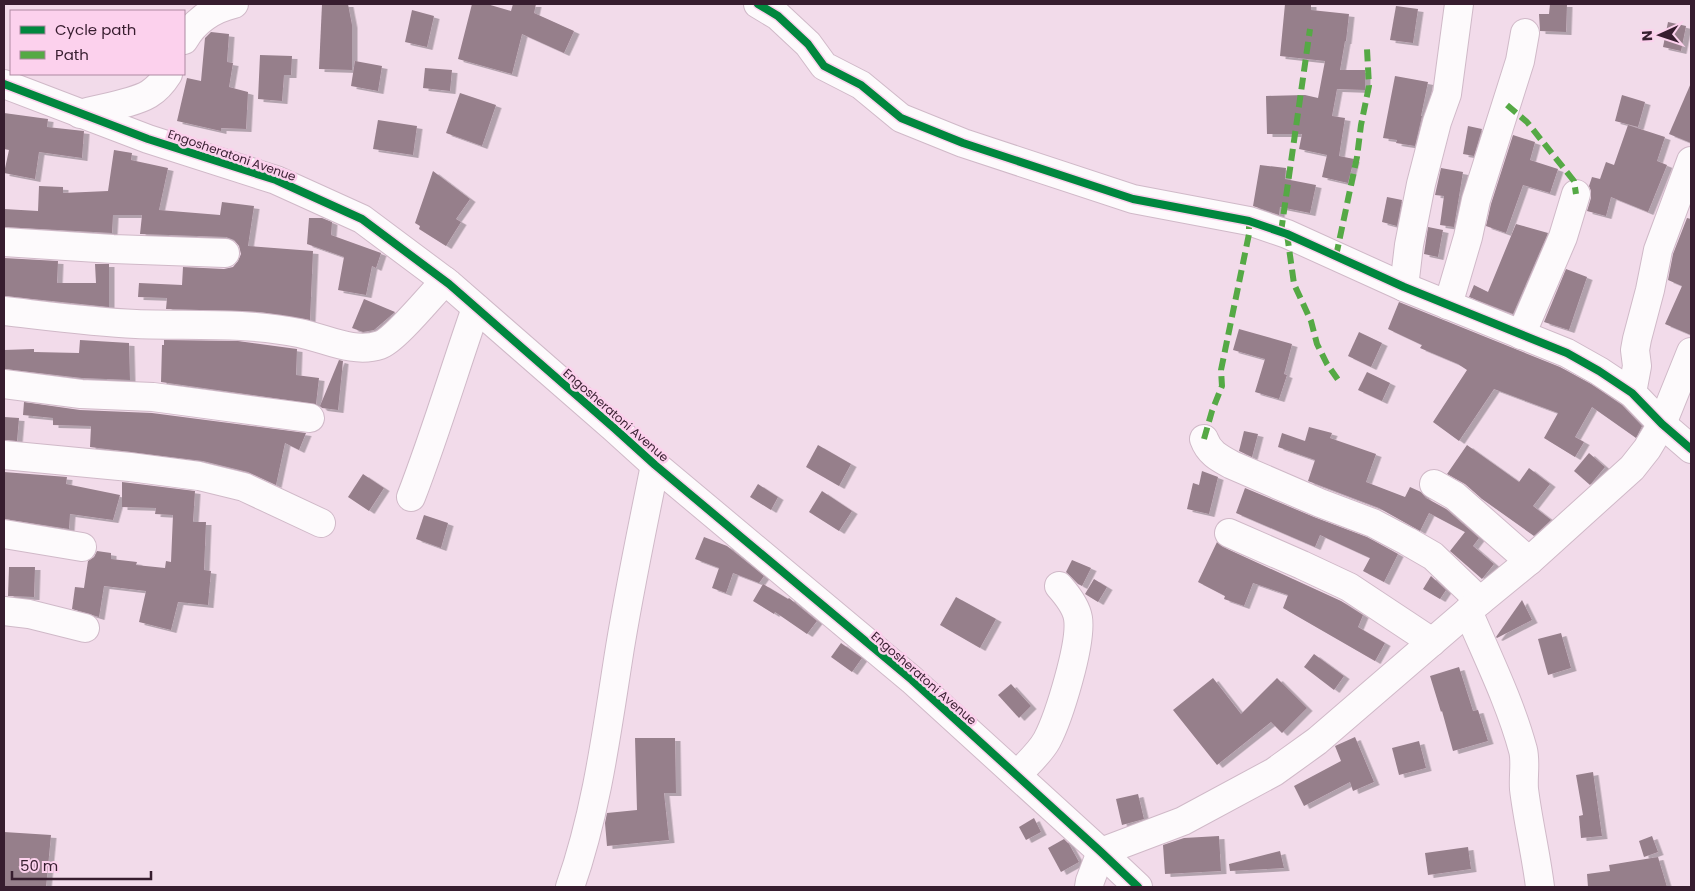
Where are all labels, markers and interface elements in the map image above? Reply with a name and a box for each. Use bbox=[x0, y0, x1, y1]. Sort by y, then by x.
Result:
legend bbox=[10, 10, 185, 75]
north arrow bbox=[1635, 10, 1685, 60]
text: Cycle path bbox=[55, 19, 136, 40]
text: N bbox=[1637, 30, 1657, 41]
text: Path bbox=[55, 44, 89, 65]
street label: Engosheratoni Avenue bbox=[166, 125, 298, 185]
street label: Engosheratoni Avenue bbox=[560, 364, 672, 466]
street label: Engosheratoni Avenue bbox=[868, 627, 980, 729]
scale bar bbox=[12, 848, 151, 880]
text: 50 m bbox=[20, 855, 58, 876]

